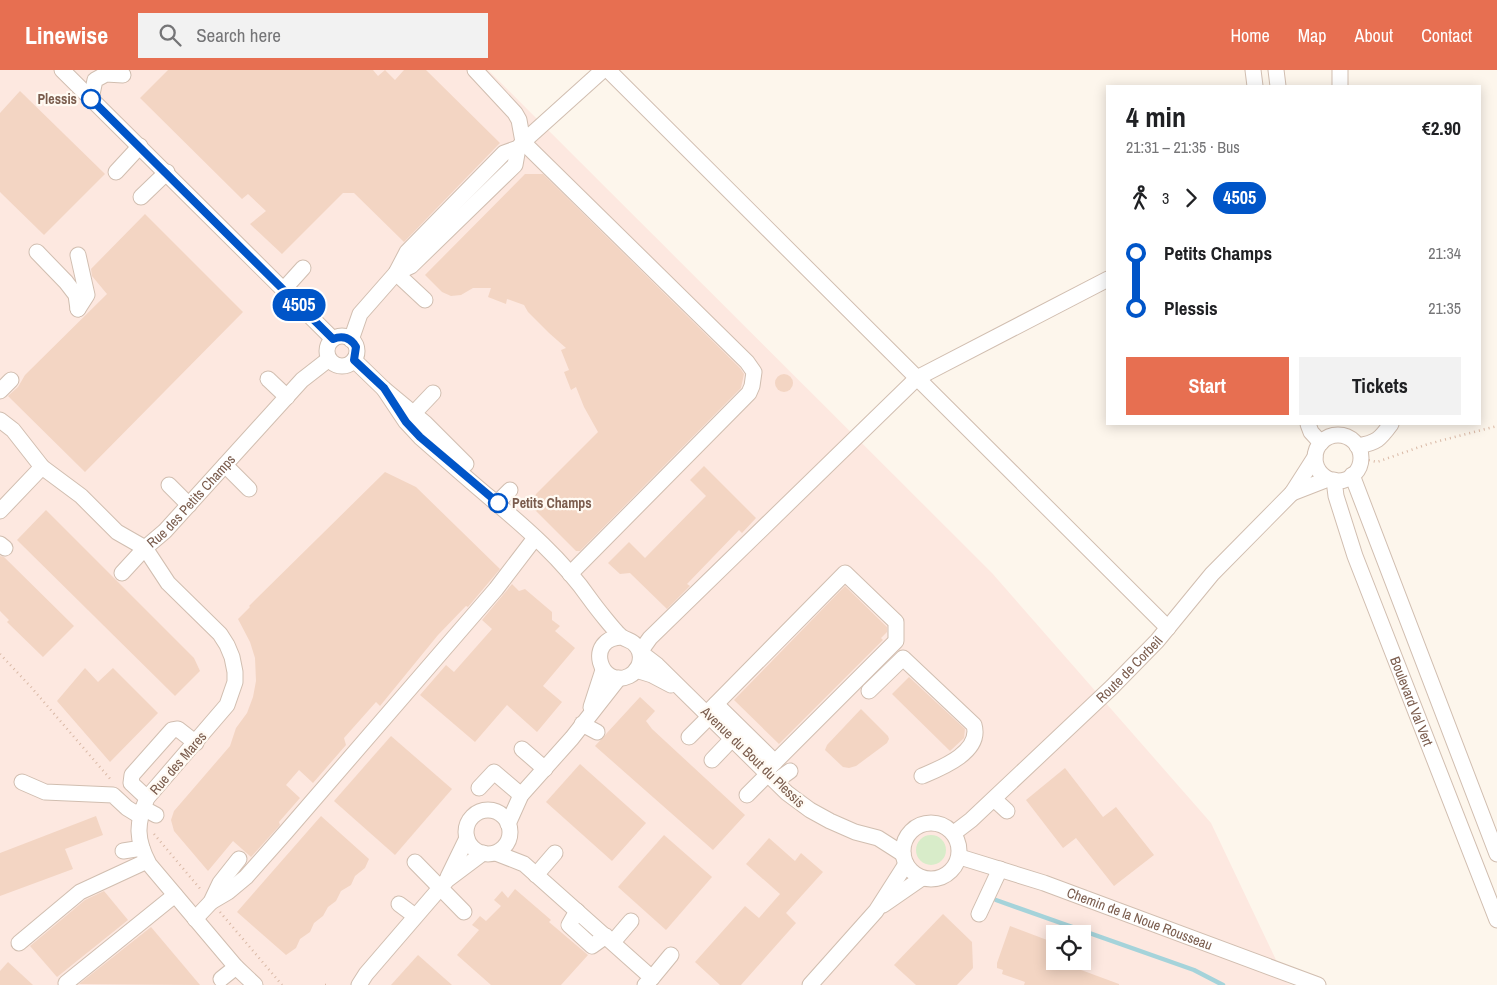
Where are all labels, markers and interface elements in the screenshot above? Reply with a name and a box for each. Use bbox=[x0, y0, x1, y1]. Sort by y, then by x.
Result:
search box bbox=[138, 13, 488, 58]
text: Linewise bbox=[25, 19, 108, 51]
icon: search bbox=[156, 21, 184, 49]
text: Search here bbox=[196, 22, 281, 48]
text: Home bbox=[1230, 23, 1270, 48]
text: Map bbox=[1298, 23, 1327, 48]
text: About bbox=[1355, 23, 1393, 48]
text: Contact bbox=[1421, 23, 1472, 48]
marker: Plessis bbox=[81, 89, 101, 109]
place label: Plessis bbox=[37, 90, 77, 108]
text: 4 min bbox=[1126, 98, 1186, 136]
text: €2.90 bbox=[1422, 115, 1461, 141]
text: 21:31 – 21:35 · Bus bbox=[1126, 136, 1240, 158]
icon: walk bbox=[1126, 184, 1154, 212]
icon: forward bbox=[1177, 184, 1205, 212]
text: 4505 bbox=[1223, 185, 1256, 210]
text: 3 bbox=[1162, 187, 1169, 209]
text: Petits Champs bbox=[1164, 240, 1272, 266]
text: 21:34 bbox=[1428, 242, 1461, 264]
line badge: 4505 bbox=[264, 289, 334, 321]
text: 4505 bbox=[283, 292, 315, 317]
text: Plessis bbox=[1164, 295, 1218, 321]
text: 21:35 bbox=[1428, 297, 1461, 319]
button: Start bbox=[1126, 357, 1289, 415]
button: Tickets bbox=[1299, 357, 1461, 415]
street label: Rue des Petits Champs bbox=[143, 450, 239, 552]
marker: Petits Champs bbox=[488, 493, 508, 513]
place label: Petits Champs bbox=[512, 494, 592, 512]
street label: Route de Corbeil bbox=[1092, 632, 1166, 706]
street label: Boulevard Val Vert bbox=[1386, 654, 1437, 749]
street label: Avenue du Bout du Plessis bbox=[697, 702, 809, 811]
street label: Rue des Mares bbox=[146, 728, 210, 798]
street label: Chemin de la Noue Rousseau bbox=[1064, 883, 1215, 954]
map controls bbox=[1046, 925, 1091, 970]
button: locate bbox=[1046, 925, 1091, 970]

